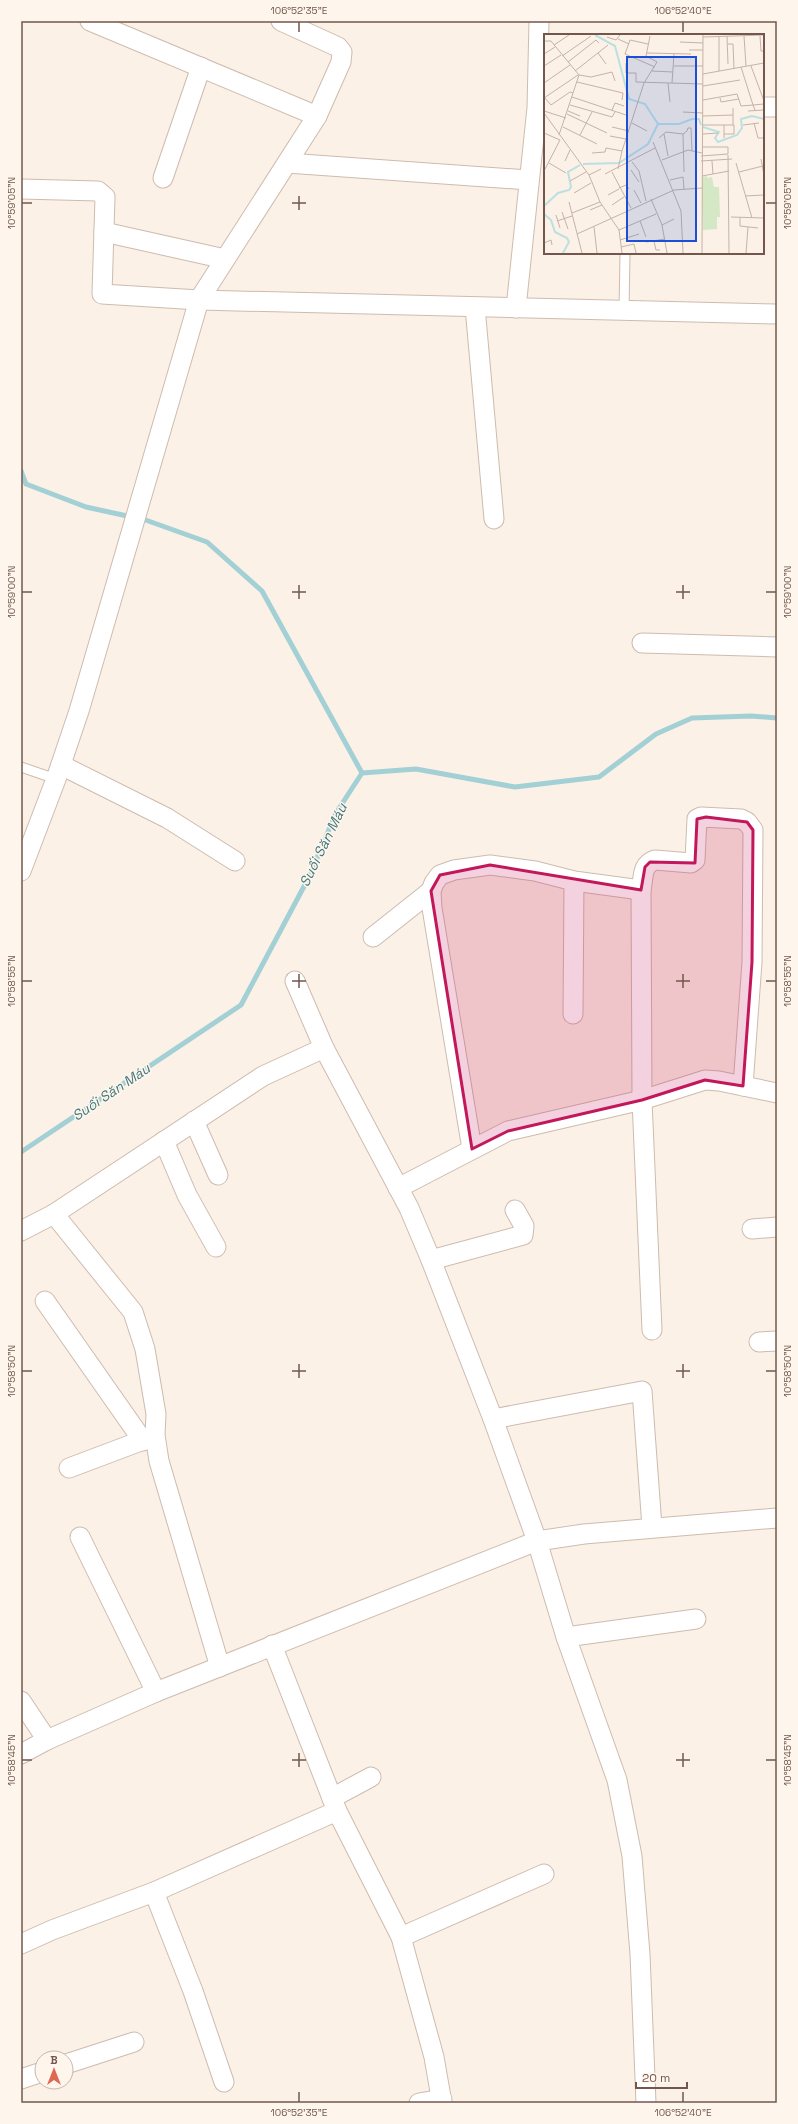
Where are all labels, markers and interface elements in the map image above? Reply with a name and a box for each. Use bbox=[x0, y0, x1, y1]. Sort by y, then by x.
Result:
text: 106°52'35"E bbox=[271, 4, 328, 17]
text: 106°52'40"E bbox=[654, 4, 712, 17]
inset map bbox=[544, 34, 764, 254]
text: 10°59'05"N bbox=[5, 177, 18, 229]
text: 10°59'05"N bbox=[781, 177, 794, 229]
text: 10°59'00"N bbox=[5, 566, 18, 618]
text: 10°59'00"N bbox=[781, 566, 794, 618]
water label: Suối Săn Máu bbox=[295, 799, 351, 889]
text: 10°58'55"N bbox=[5, 955, 18, 1007]
text: 10°58'55"N bbox=[781, 955, 794, 1007]
water label: Suối Săn Máu bbox=[69, 1059, 155, 1125]
text: 10°58'50"N bbox=[5, 1345, 18, 1397]
text: 10°58'50"N bbox=[781, 1345, 794, 1397]
text: 10°58'45"N bbox=[5, 1734, 18, 1786]
text: 10°58'45"N bbox=[781, 1734, 794, 1786]
north arrow bbox=[34, 2050, 74, 2090]
text: B bbox=[50, 2053, 58, 2067]
scale bar bbox=[636, 2064, 687, 2090]
text: 20 m bbox=[642, 2070, 670, 2086]
text: 106°52'35"E bbox=[271, 2106, 328, 2119]
text: 106°52'40"E bbox=[654, 2106, 712, 2119]

